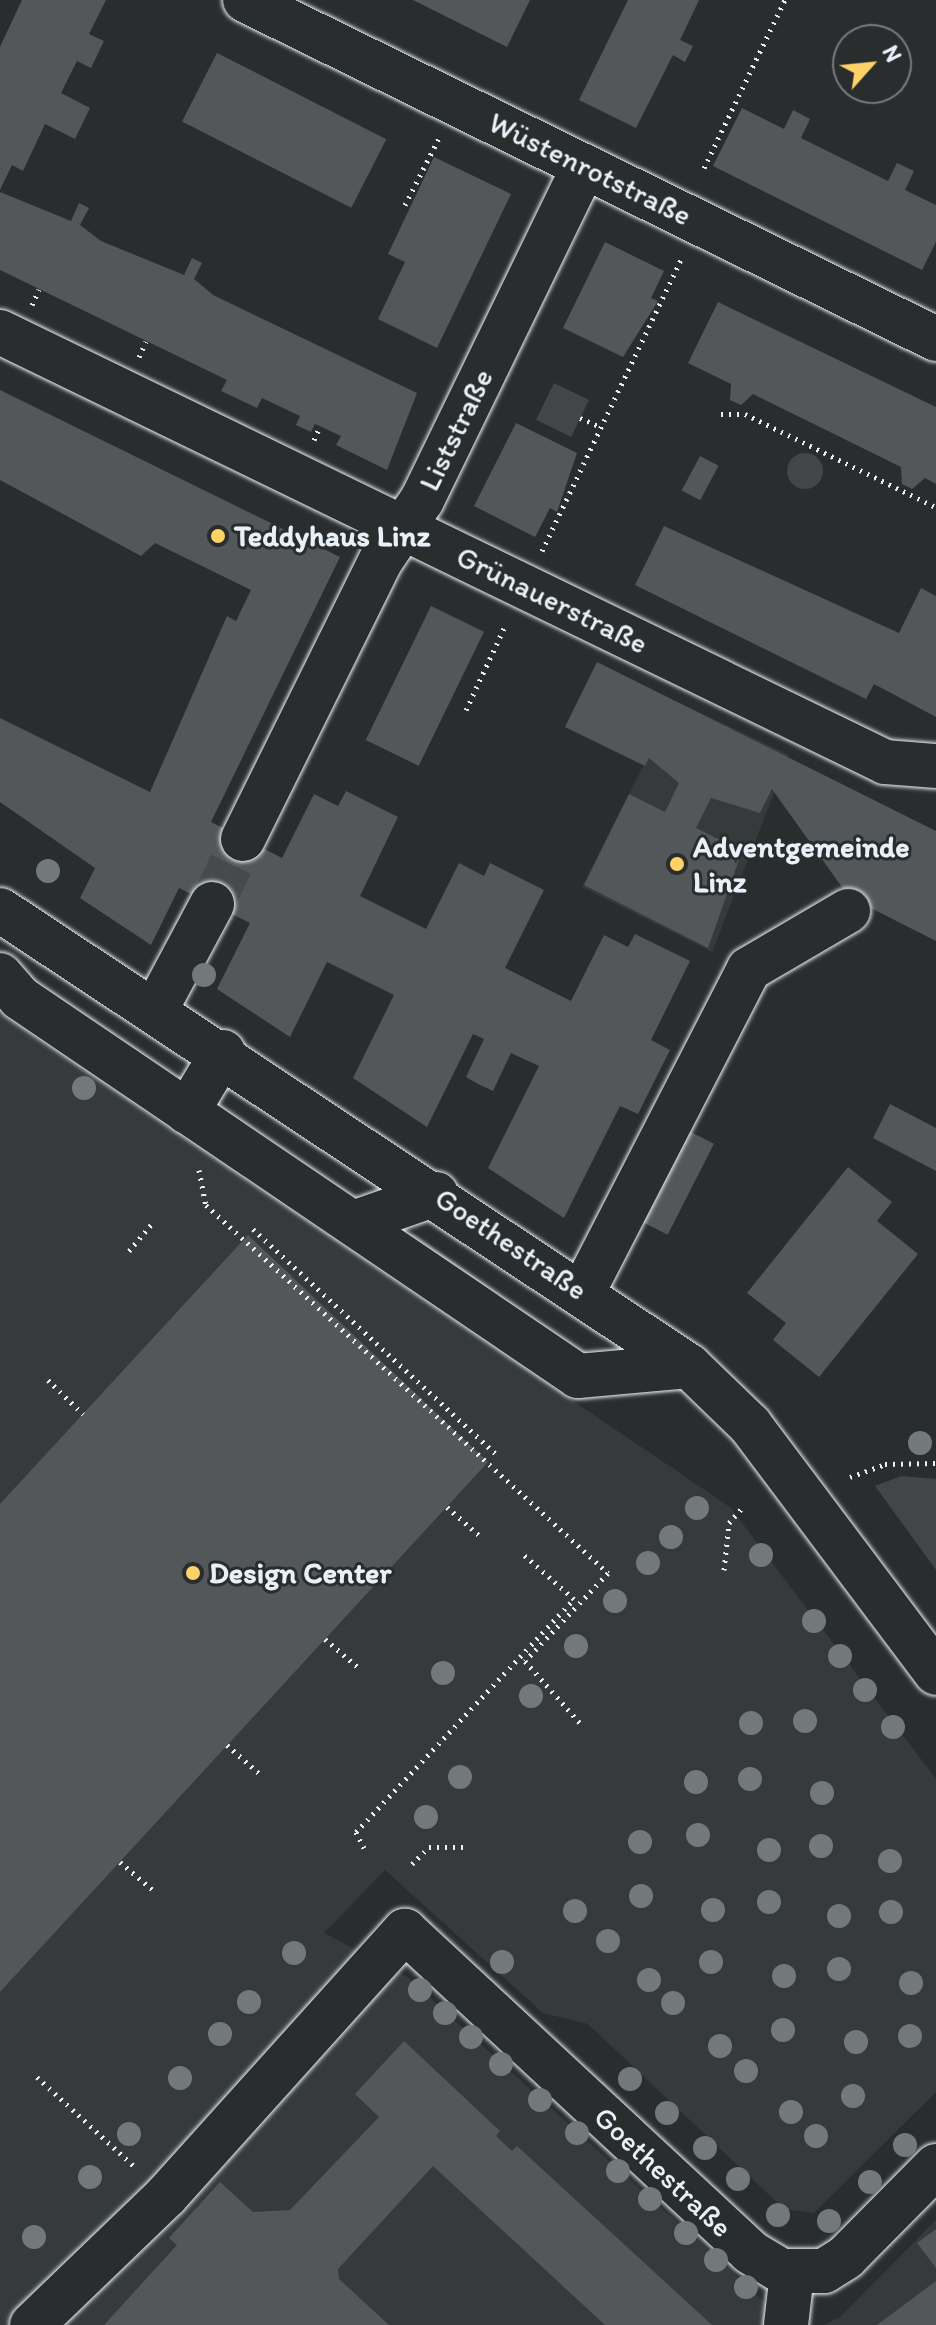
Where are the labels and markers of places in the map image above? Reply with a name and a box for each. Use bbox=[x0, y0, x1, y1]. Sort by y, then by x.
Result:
place label: Teddyhaus Linz bbox=[234, 518, 430, 554]
marker: Teddyhaus Linz bbox=[209, 527, 227, 545]
place label: Adventgemeinde Linz bbox=[693, 829, 909, 900]
marker: Adventgemeinde Linz bbox=[668, 855, 686, 873]
place label: Design Center bbox=[209, 1555, 391, 1591]
marker: Design Center bbox=[184, 1564, 202, 1582]

